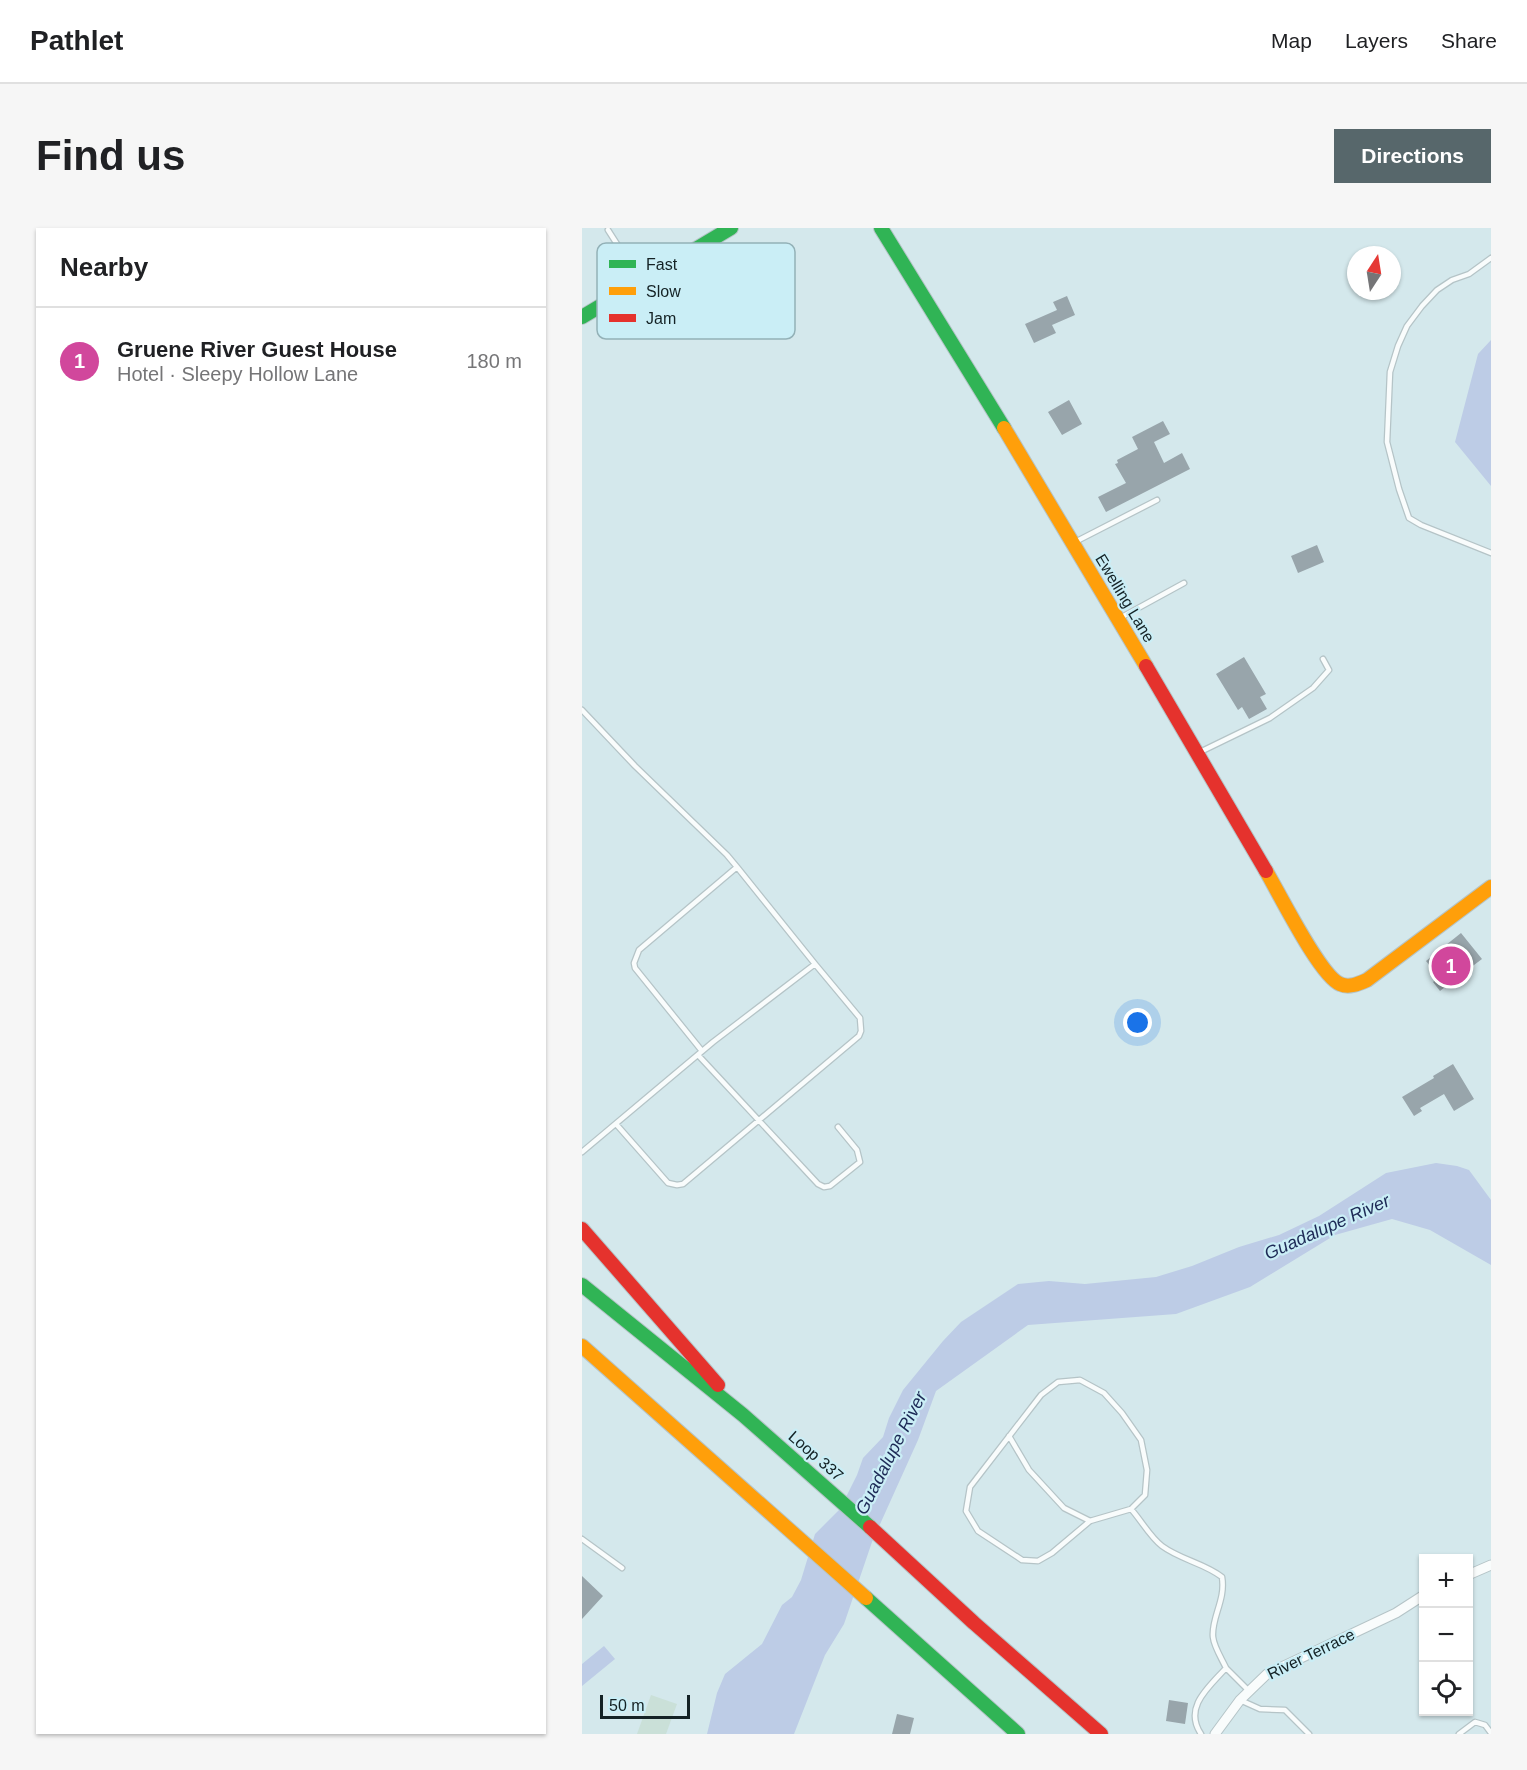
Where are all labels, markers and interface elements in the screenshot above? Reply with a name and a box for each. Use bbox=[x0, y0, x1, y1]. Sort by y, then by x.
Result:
text: Pathlet bbox=[30, 25, 123, 56]
text: Map bbox=[1271, 29, 1312, 52]
text: Layers bbox=[1345, 29, 1408, 52]
text: Share bbox=[1441, 29, 1497, 52]
button: Directions bbox=[1334, 129, 1491, 183]
text: Find us bbox=[36, 132, 185, 179]
legend bbox=[597, 243, 795, 339]
north arrow bbox=[1347, 246, 1401, 300]
text: Nearby bbox=[60, 252, 148, 282]
text: Fast bbox=[646, 256, 678, 273]
text: Slow bbox=[646, 283, 681, 300]
text: Jam bbox=[646, 310, 676, 327]
text: Gruene River Guest House bbox=[117, 337, 397, 362]
text: 1 bbox=[74, 350, 85, 372]
text: 180 m bbox=[466, 350, 522, 372]
text: Hotel · Sleepy Hollow Lane bbox=[117, 363, 358, 385]
street label: Ewelling Lane bbox=[1092, 551, 1158, 645]
pin: 1 bbox=[1432, 944, 1470, 988]
your location bbox=[1123, 1008, 1152, 1037]
water label: Guadalupe River bbox=[1261, 1190, 1394, 1264]
water label: Guadalupe River bbox=[851, 1387, 931, 1518]
street label: Loop 337 bbox=[785, 1428, 847, 1484]
map controls bbox=[1419, 1554, 1473, 1716]
button: + bbox=[1419, 1554, 1473, 1608]
button: − bbox=[1419, 1608, 1473, 1662]
street label: River Terrace bbox=[1265, 1626, 1357, 1682]
button: locate bbox=[1419, 1662, 1473, 1716]
scale bar bbox=[600, 1692, 690, 1720]
text: 50 m bbox=[609, 1697, 645, 1714]

